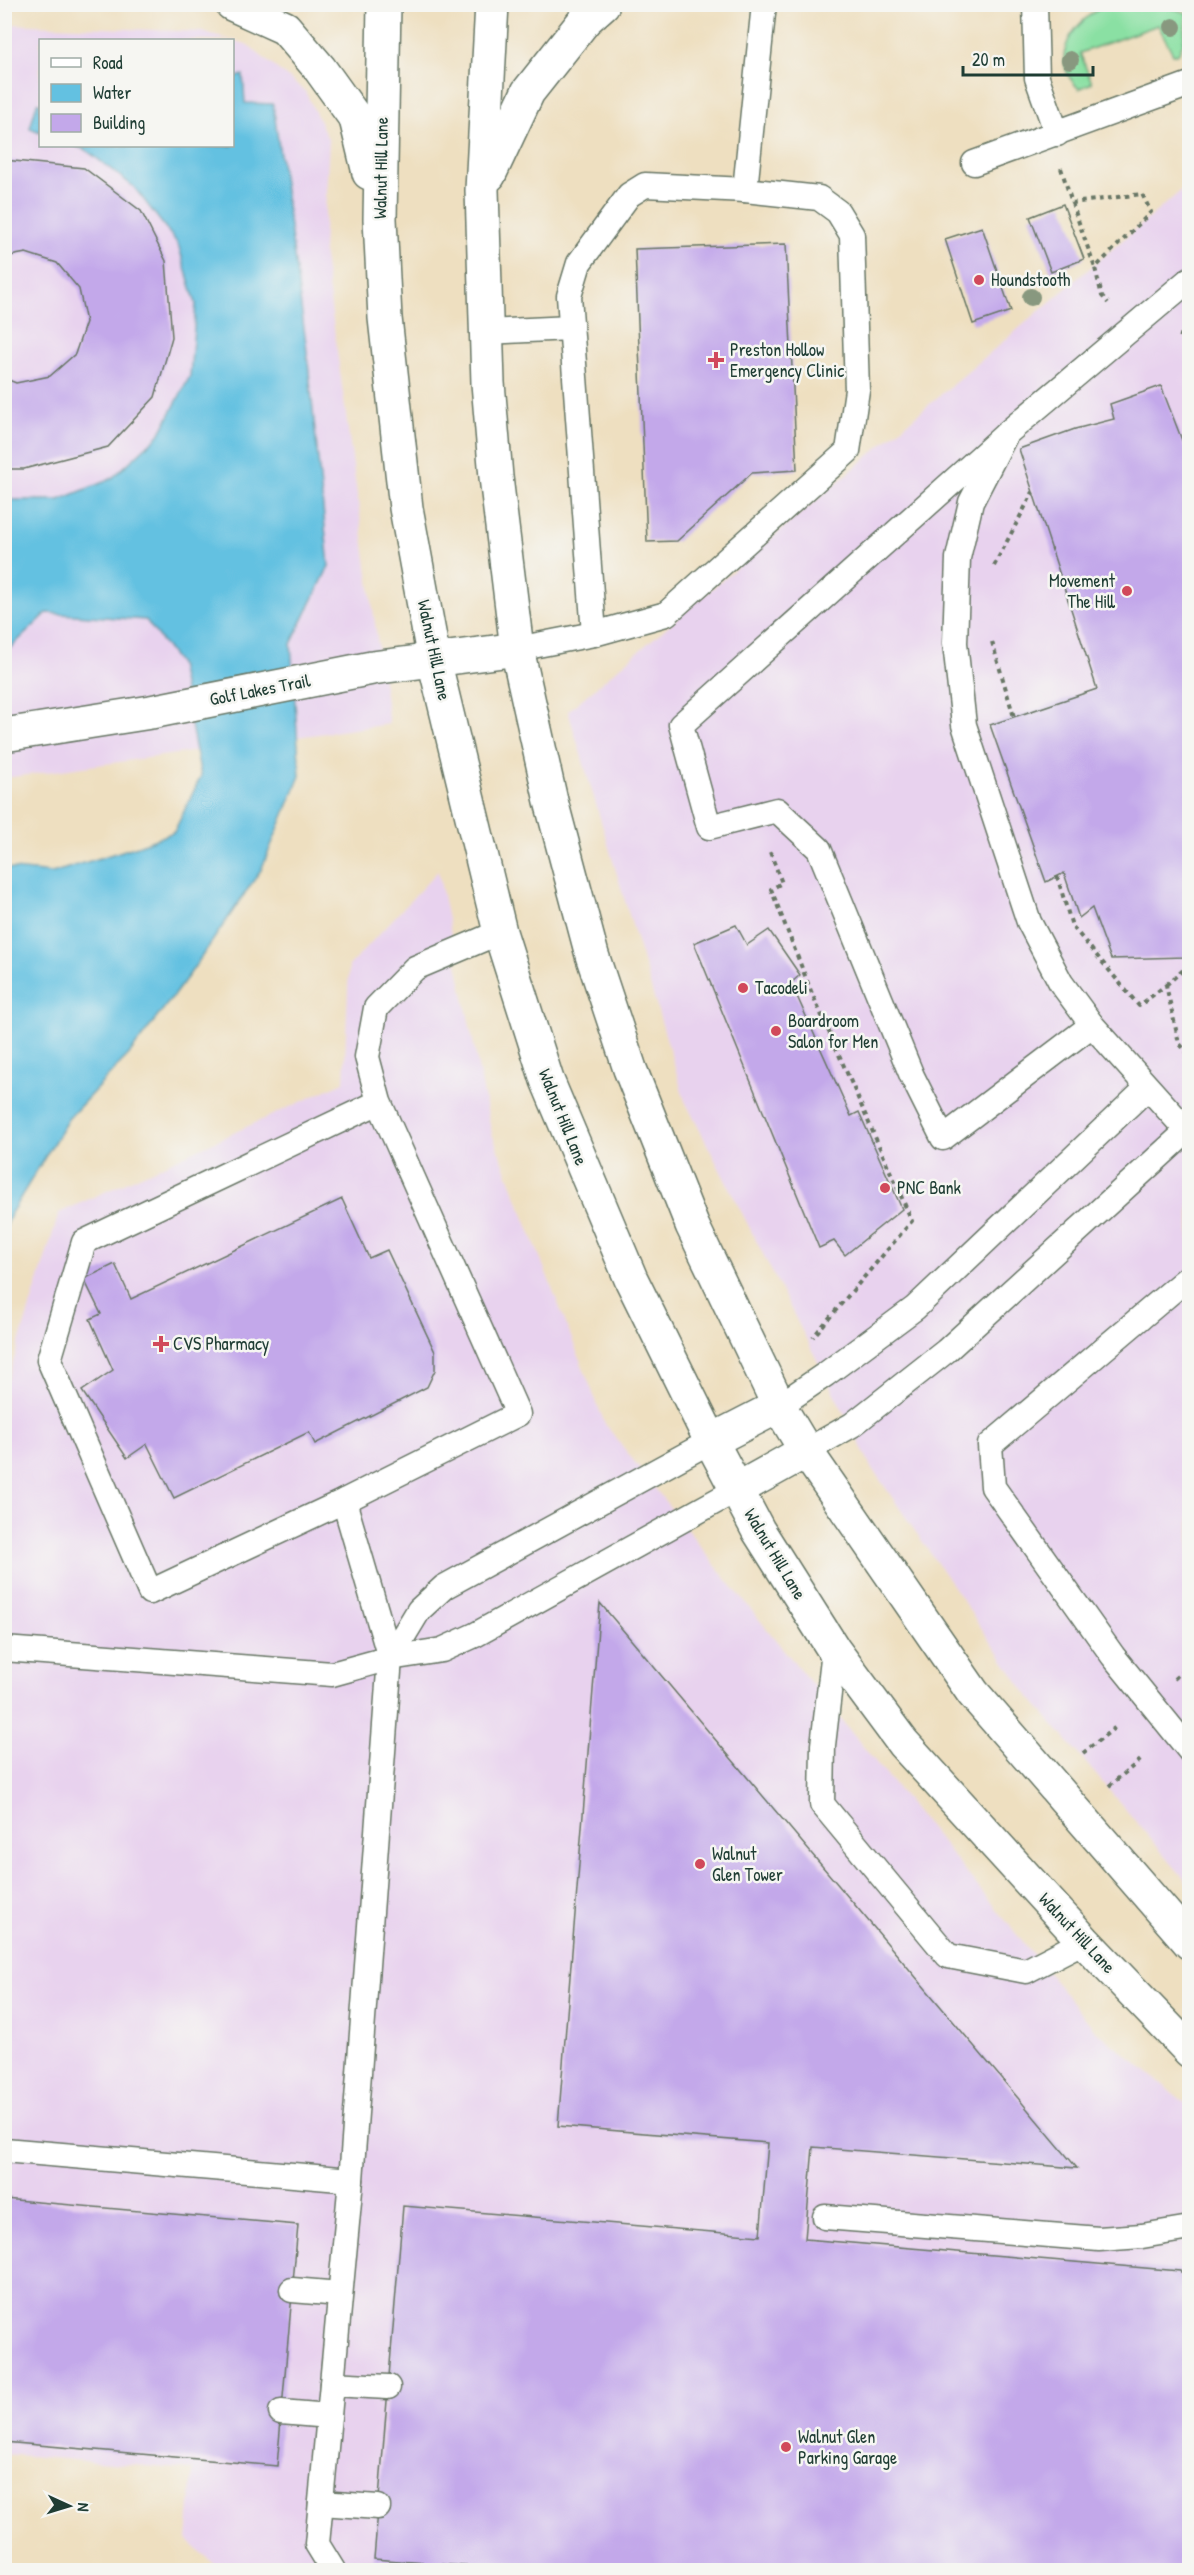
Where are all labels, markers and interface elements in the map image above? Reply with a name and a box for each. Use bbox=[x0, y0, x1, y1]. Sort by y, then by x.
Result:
legend bbox=[39, 39, 234, 147]
scale bar bbox=[963, 39, 1094, 77]
text: 20 m bbox=[972, 47, 1005, 72]
text: Road bbox=[93, 50, 123, 75]
text: Water bbox=[93, 80, 131, 105]
text: Building bbox=[93, 110, 145, 135]
street label: Walnut Hill Lane bbox=[367, 117, 394, 219]
place label: Houndstooth bbox=[991, 267, 1071, 292]
marker: Houndstooth bbox=[972, 273, 986, 287]
place label: Preston Hollow Emergency Clinic bbox=[730, 337, 844, 383]
marker: Preston Hollow Emergency Clinic bbox=[707, 351, 725, 369]
place label: Movement The Hill bbox=[1049, 568, 1116, 614]
marker: Movement The Hill bbox=[1120, 584, 1134, 598]
street label: Walnut Hill Lane bbox=[412, 597, 457, 702]
street label: Golf Lakes Trail bbox=[207, 667, 313, 712]
place label: Tacodeli bbox=[755, 975, 808, 1000]
marker: Tacodeli bbox=[736, 981, 750, 995]
place label: Boardroom Salon for Men bbox=[788, 1008, 878, 1054]
marker: Boardroom Salon for Men bbox=[769, 1024, 783, 1038]
street label: Walnut Hill Lane bbox=[533, 1065, 594, 1169]
place label: PNC Bank bbox=[897, 1175, 962, 1200]
marker: PNC Bank bbox=[878, 1181, 892, 1195]
place label: CVS Pharmacy bbox=[173, 1331, 270, 1356]
marker: CVS Pharmacy bbox=[154, 1337, 168, 1351]
street label: Walnut Hill Lane bbox=[738, 1504, 812, 1604]
place label: Walnut Glen Tower bbox=[712, 1841, 783, 1887]
marker: Walnut Glen Tower bbox=[693, 1857, 707, 1871]
street label: Walnut Hill Lane bbox=[1033, 1887, 1121, 1978]
place label: Walnut Glen Parking Garage bbox=[798, 2424, 897, 2470]
marker: Walnut Glen Parking Garage bbox=[779, 2440, 793, 2454]
north arrow bbox=[39, 2476, 99, 2536]
text: N bbox=[73, 2502, 95, 2513]

